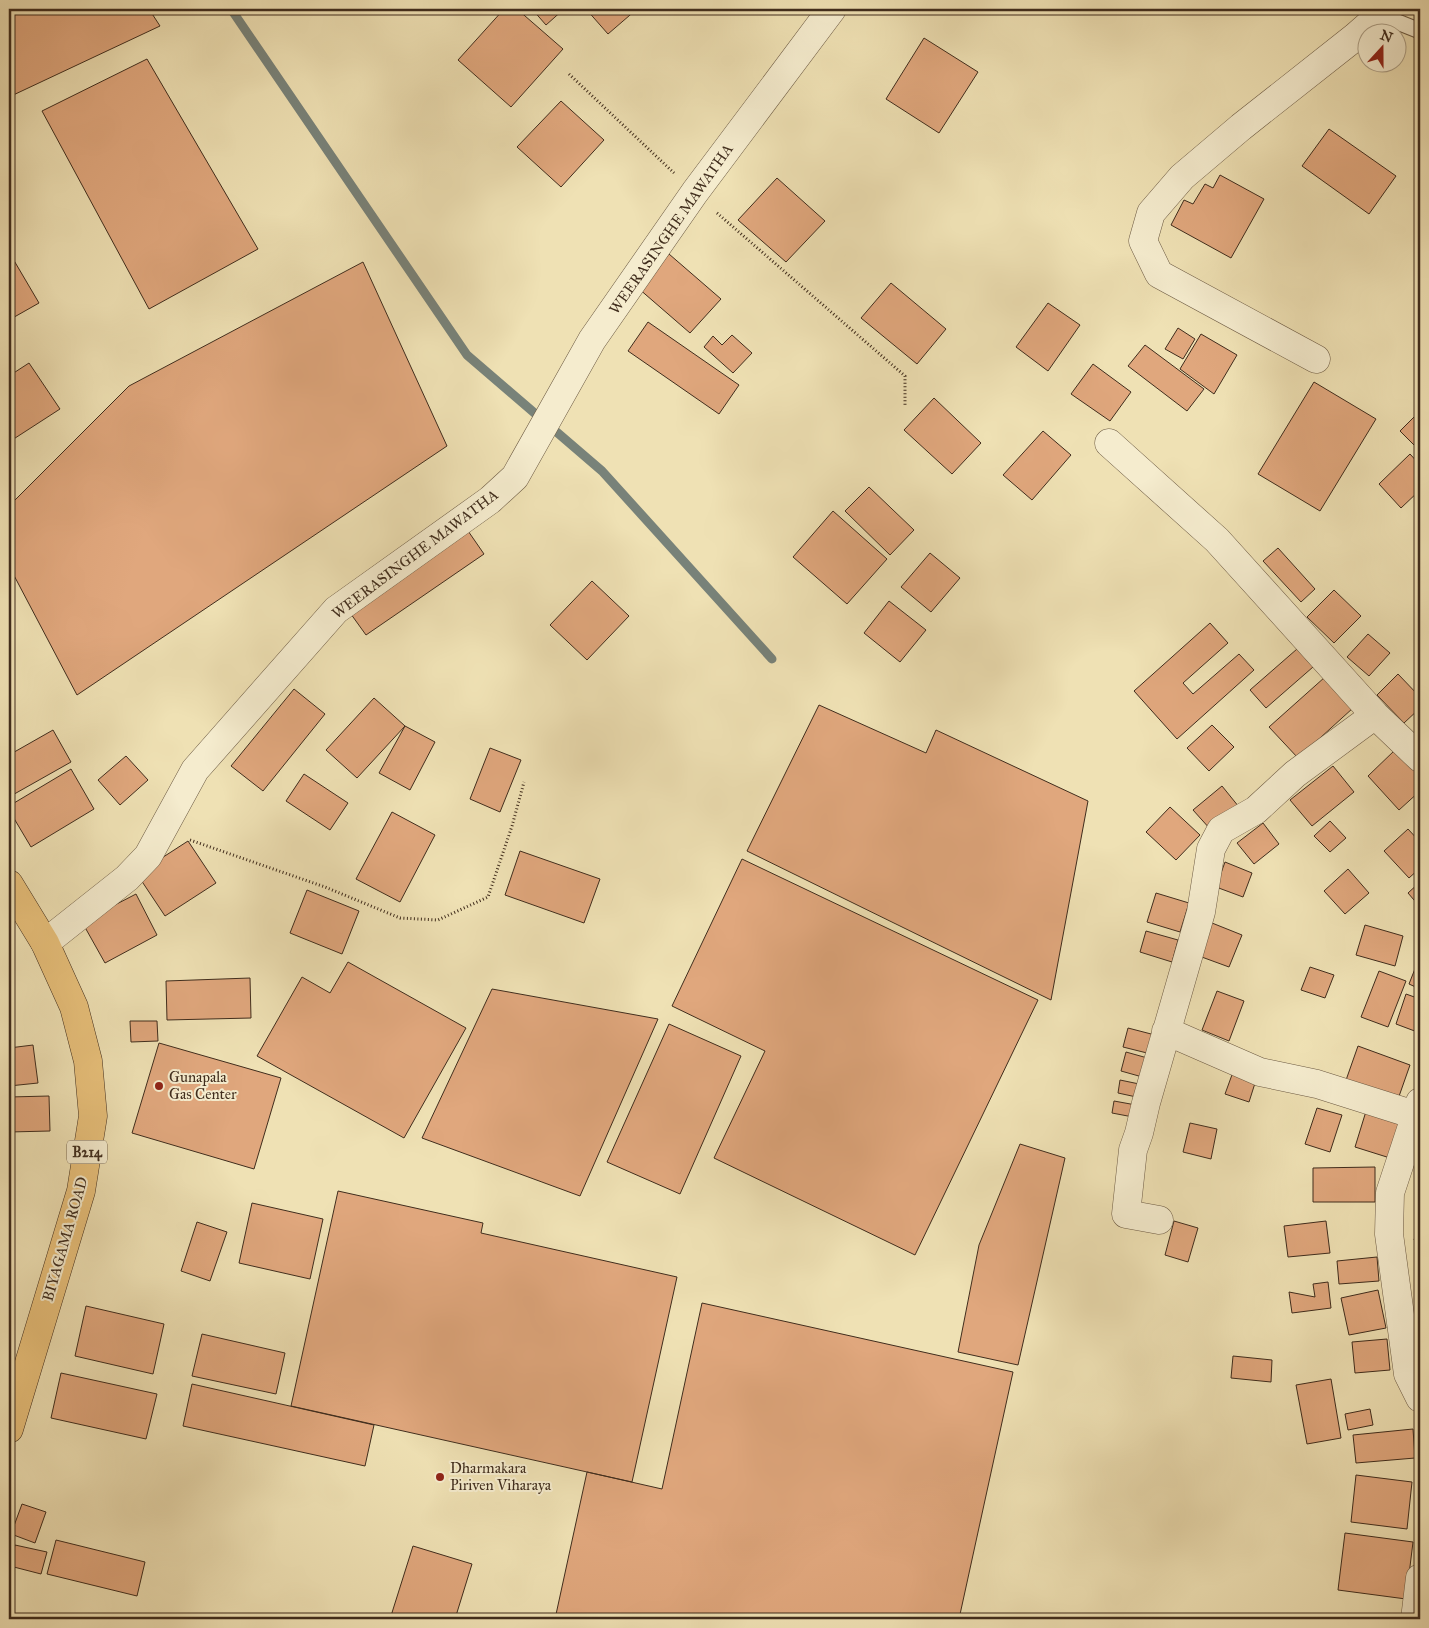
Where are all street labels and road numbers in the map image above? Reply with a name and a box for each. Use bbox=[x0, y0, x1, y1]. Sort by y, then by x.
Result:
street label: WEERASINGHE MAWATHA bbox=[605, 141, 737, 317]
street label: WEERASINGHE MAWATHA bbox=[328, 486, 502, 622]
road number: B214 bbox=[67, 1140, 107, 1164]
street label: BIYAGAMA ROAD bbox=[39, 1175, 91, 1303]

